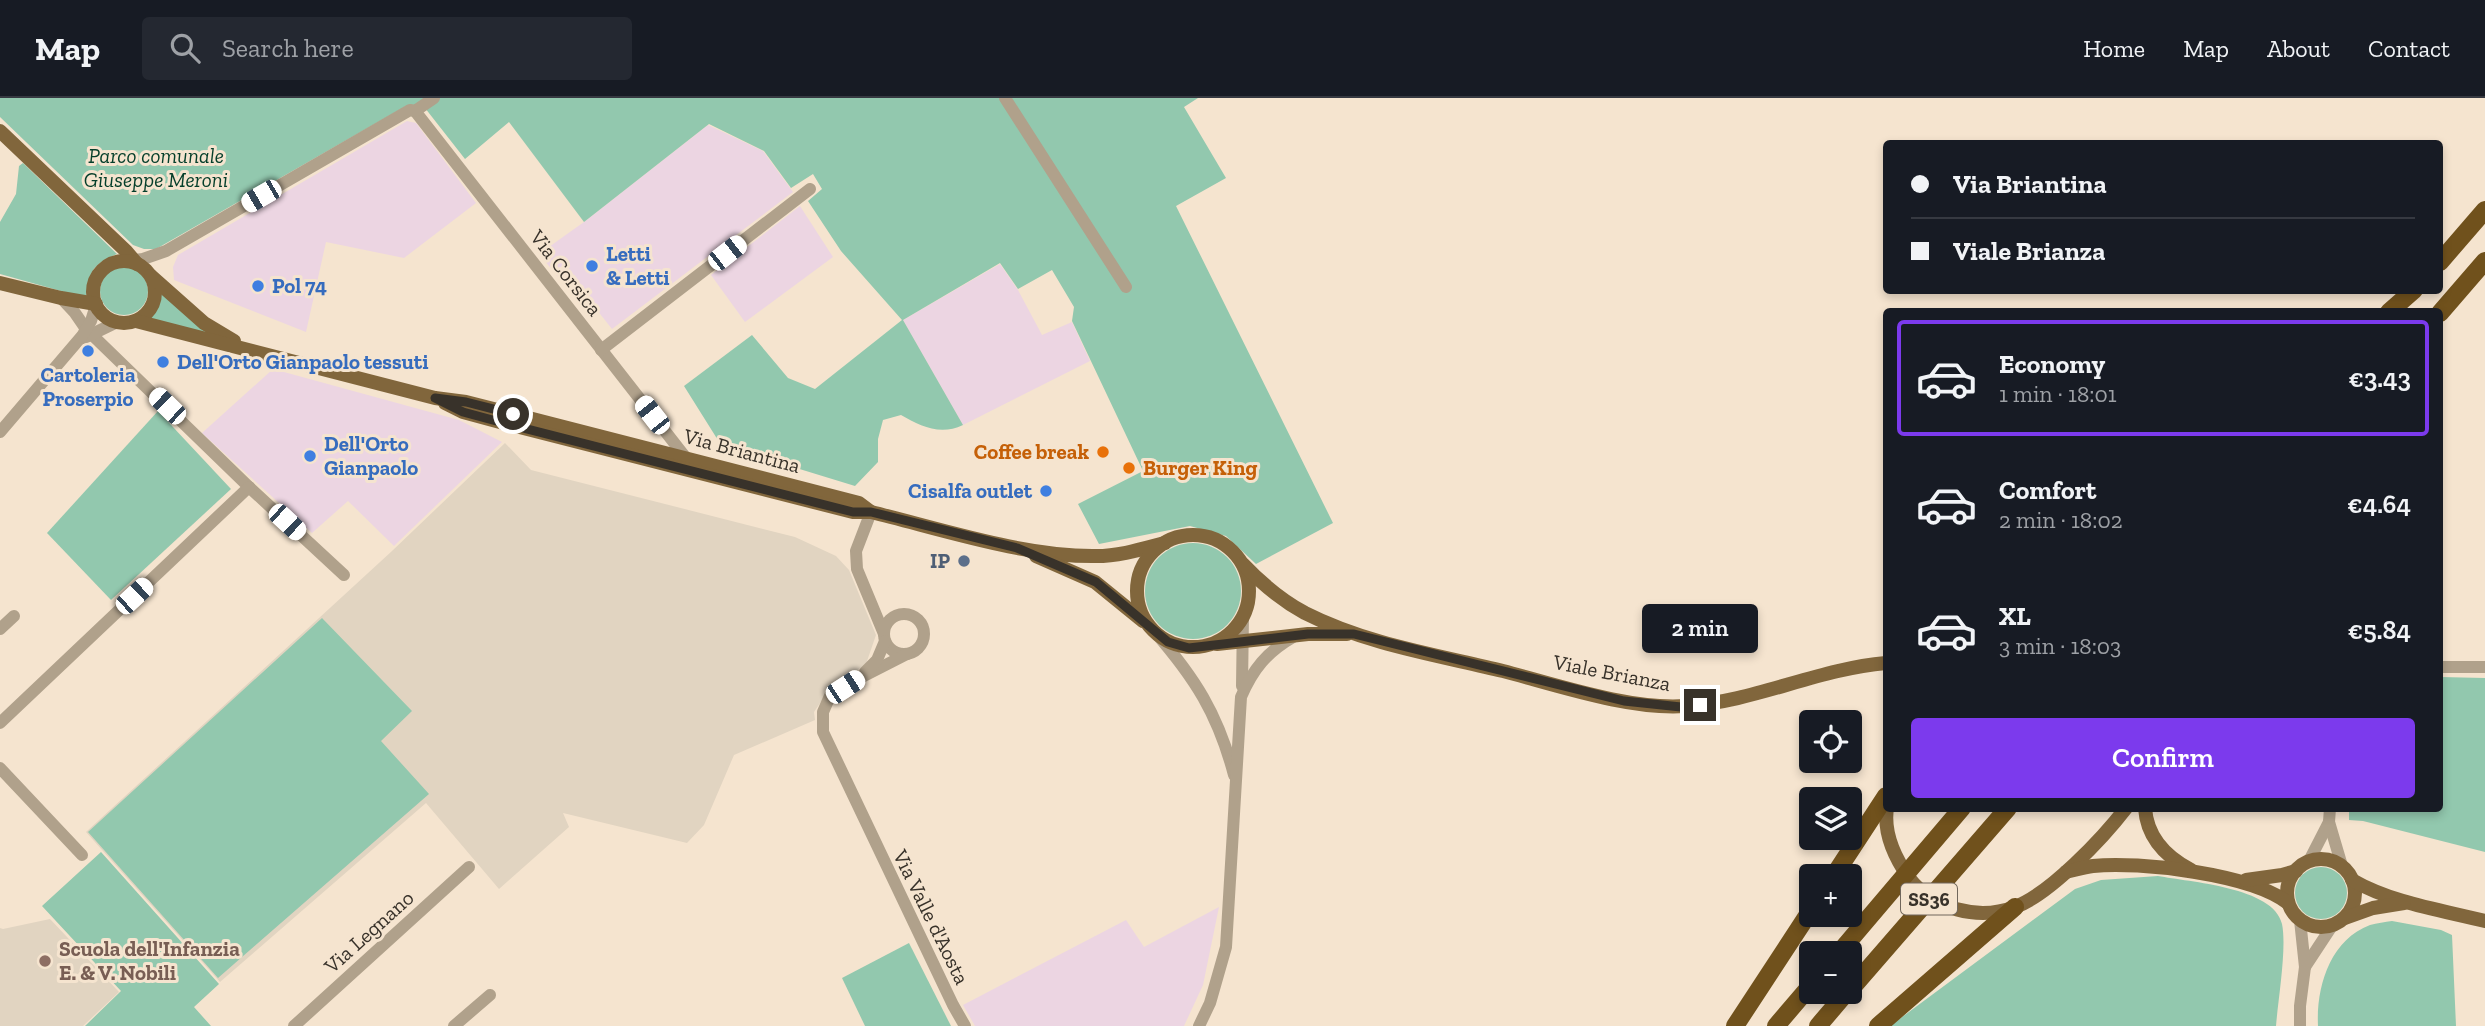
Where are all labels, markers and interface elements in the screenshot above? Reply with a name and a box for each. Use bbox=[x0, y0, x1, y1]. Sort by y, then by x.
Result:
search box bbox=[142, 17, 632, 80]
text: Map bbox=[35, 29, 100, 68]
icon: search bbox=[166, 29, 204, 67]
text: Search here bbox=[222, 32, 354, 64]
text: Home bbox=[2083, 34, 2145, 63]
text: Map bbox=[2183, 34, 2229, 63]
text: About bbox=[2267, 34, 2330, 63]
text: Contact bbox=[2368, 34, 2450, 63]
park label: Parco comunale Giuseppe Meroni bbox=[84, 143, 228, 192]
text: Via Briantina bbox=[1953, 168, 2107, 200]
car bbox=[238, 176, 285, 216]
street label: Via Corsica bbox=[525, 224, 608, 321]
car bbox=[704, 232, 751, 274]
text: Viale Brianza bbox=[1953, 235, 2105, 267]
place label: Letti & Letti bbox=[606, 241, 670, 290]
marker: Letti & Letti bbox=[584, 258, 600, 274]
place label: Pol 74 bbox=[272, 273, 327, 298]
marker: Pol 74 bbox=[250, 278, 266, 294]
marker: Cartoleria Proserpio bbox=[80, 343, 96, 359]
icon: car bbox=[1915, 347, 1978, 410]
text: Economy bbox=[1999, 348, 2105, 380]
place label: Dell'Orto Gianpaolo tessuti bbox=[177, 349, 429, 374]
marker: Dell'Orto Gianpaolo tessuti bbox=[155, 354, 171, 370]
place label: Cartoleria Proserpio bbox=[40, 362, 136, 411]
text: €3.43 bbox=[2348, 362, 2411, 394]
text: 1 min · 18:01 bbox=[1999, 380, 2117, 408]
car bbox=[145, 384, 190, 428]
car bbox=[631, 392, 674, 438]
route start bbox=[497, 398, 529, 430]
street label: Via Briantina bbox=[680, 423, 803, 478]
place label: Dell'Orto Gianpaolo bbox=[324, 431, 418, 480]
place label: Coffee break bbox=[974, 439, 1089, 464]
marker: Coffee break bbox=[1095, 444, 1111, 460]
marker: Dell'Orto Gianpaolo bbox=[302, 448, 318, 464]
place label: Burger King bbox=[1143, 455, 1257, 480]
marker: Burger King bbox=[1121, 460, 1137, 476]
icon: car bbox=[1915, 473, 1978, 536]
text: Comfort bbox=[1999, 474, 2096, 506]
place label: Cisalfa outlet bbox=[908, 478, 1033, 503]
marker: Cisalfa outlet bbox=[1038, 483, 1054, 499]
text: €4.64 bbox=[2347, 488, 2411, 520]
car bbox=[265, 500, 310, 544]
text: 2 min · 18:02 bbox=[1999, 506, 2123, 534]
place label: IP bbox=[930, 548, 950, 573]
marker: IP bbox=[956, 553, 972, 569]
car bbox=[112, 574, 157, 618]
icon: car bbox=[1915, 599, 1978, 662]
text: XL bbox=[1999, 600, 2031, 632]
callout: 2 min bbox=[1642, 603, 1758, 652]
text: 2 min bbox=[1671, 614, 1729, 642]
text: €5.84 bbox=[2348, 614, 2411, 646]
text: 3 min · 18:03 bbox=[1999, 632, 2121, 660]
street label: Viale Brianza bbox=[1550, 649, 1673, 696]
car bbox=[822, 667, 869, 707]
route end bbox=[1684, 689, 1716, 721]
map controls bbox=[1799, 710, 1862, 1004]
button: locate bbox=[1799, 710, 1862, 773]
button: Confirm bbox=[1911, 718, 2415, 798]
button: layers bbox=[1799, 787, 1862, 850]
street label: Via Valle d'Aosta bbox=[888, 844, 975, 988]
button: + bbox=[1799, 864, 1862, 927]
road number: SS36 bbox=[1901, 884, 1957, 914]
street label: Via Legnano bbox=[318, 885, 419, 979]
place label: Scuola dell'Infanzia E. & V. Nobili bbox=[59, 936, 240, 985]
button: − bbox=[1799, 941, 1862, 1004]
marker: Scuola dell'Infanzia E. & V. Nobili bbox=[37, 953, 53, 969]

